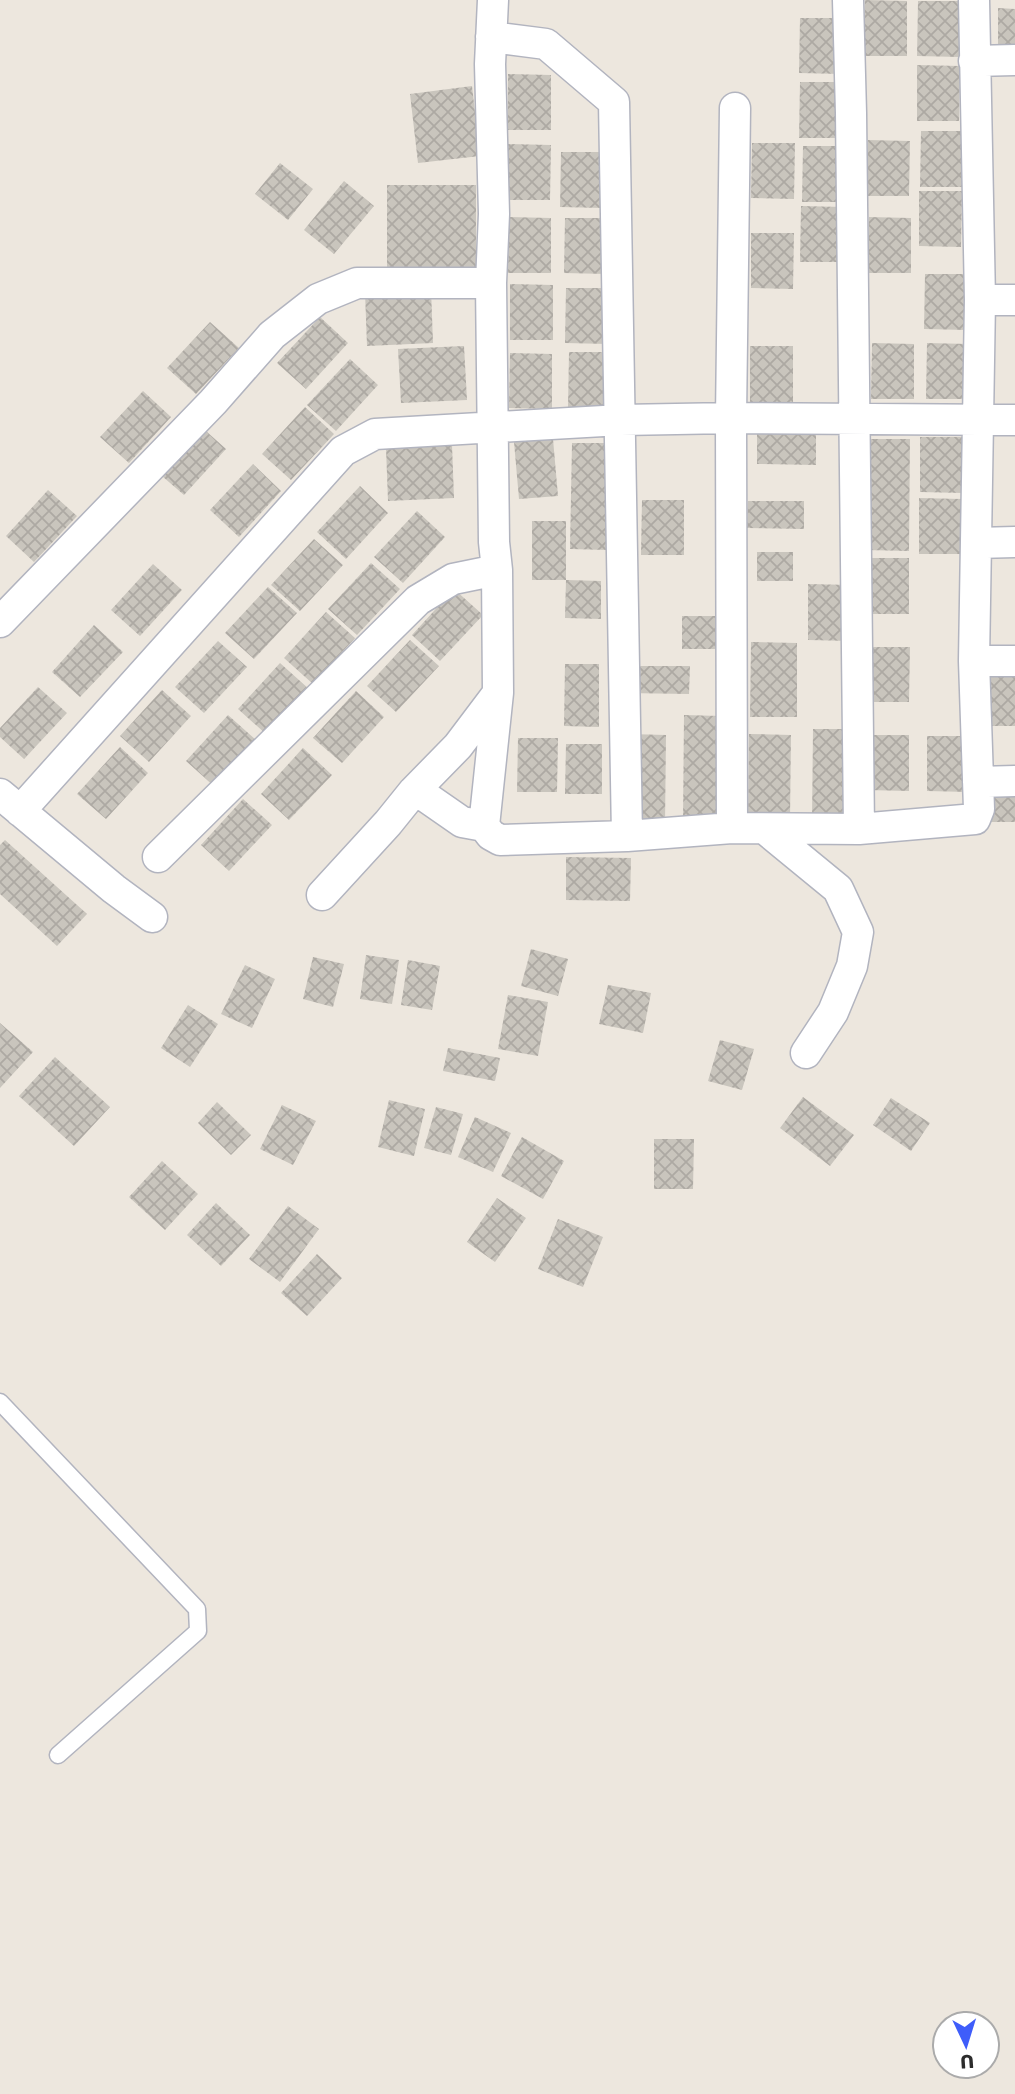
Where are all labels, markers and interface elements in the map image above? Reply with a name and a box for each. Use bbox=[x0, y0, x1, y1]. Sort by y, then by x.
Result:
north arrow bbox=[931, 2010, 1001, 2080]
text: U bbox=[959, 2050, 975, 2073]

